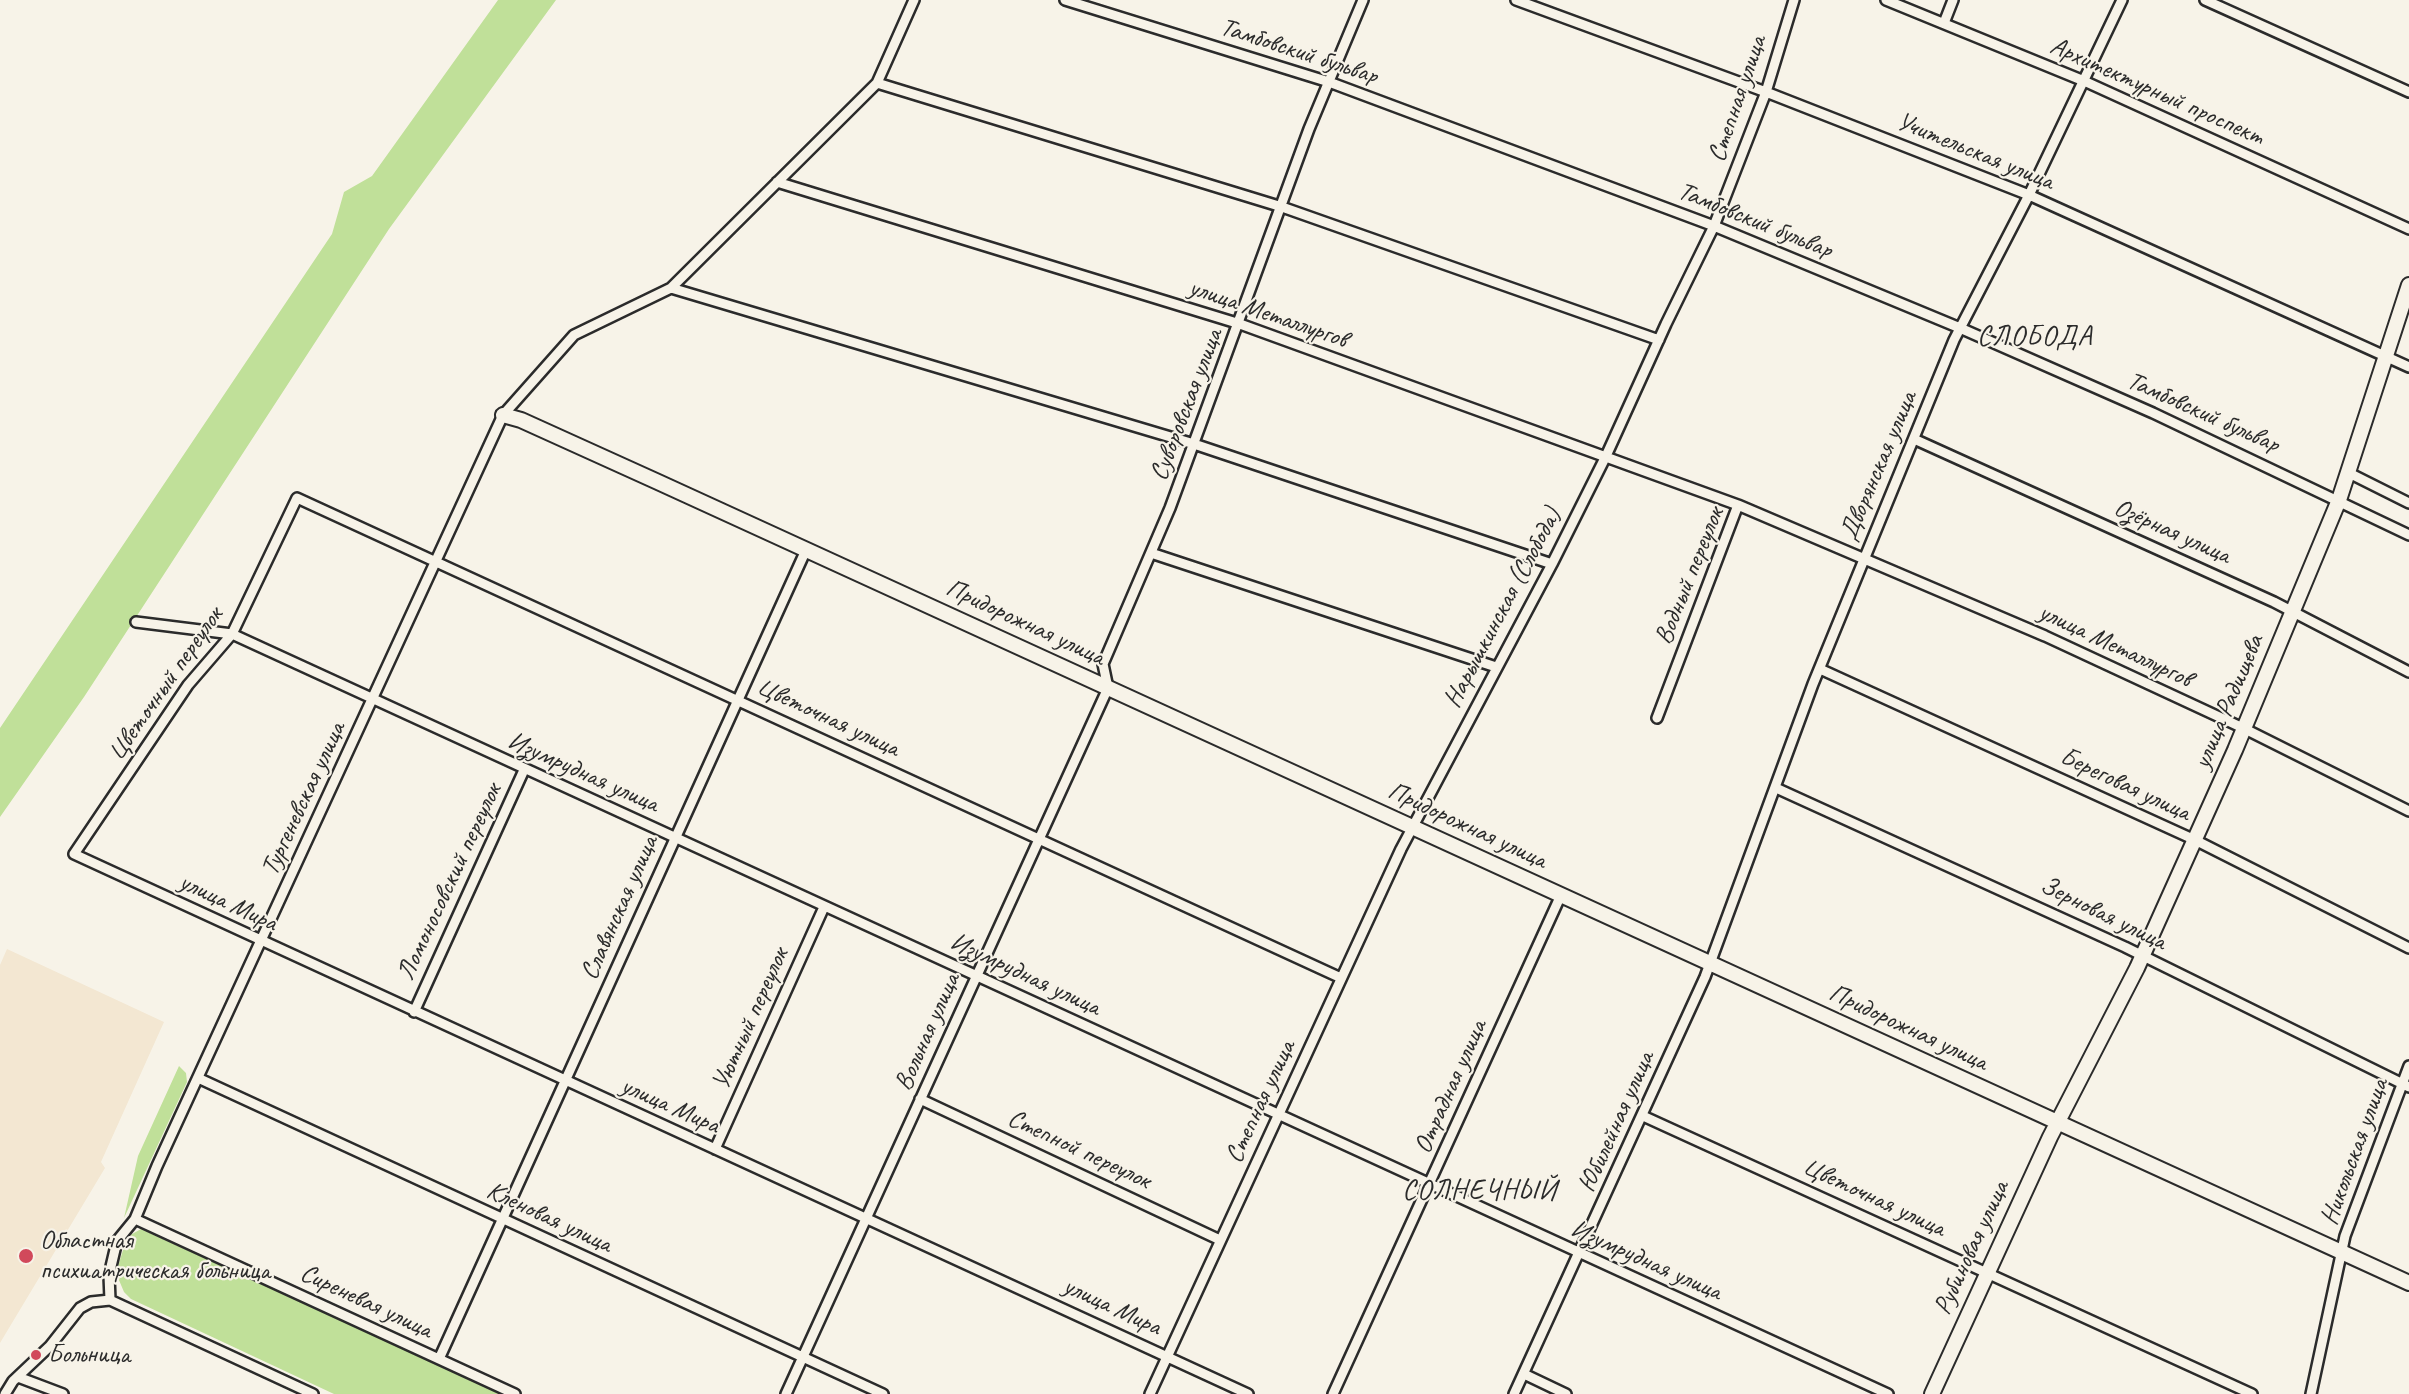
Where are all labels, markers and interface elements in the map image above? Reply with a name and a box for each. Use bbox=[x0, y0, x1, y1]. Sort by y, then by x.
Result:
street label: Тамбовский бульвар bbox=[1216, 12, 1382, 92]
street label: Архитектурный проспект bbox=[2045, 31, 2269, 153]
street label: Степная улица bbox=[1702, 32, 1774, 166]
street label: Учительская улица bbox=[1892, 106, 2058, 198]
street label: Тамбовский бульвар bbox=[1673, 176, 1837, 266]
street label: улица Металлургов bbox=[1185, 272, 1351, 356]
district label: СЛОБОДА bbox=[1977, 321, 2093, 355]
street label: Суворовская улица bbox=[1144, 325, 1230, 485]
street label: Тамбовский бульвар bbox=[2122, 365, 2284, 461]
street label: Дворянская улица bbox=[1834, 387, 1924, 545]
street label: Озёрная улица bbox=[2109, 492, 2235, 572]
street label: Нарышкинская (Слобода) bbox=[1437, 503, 1569, 713]
street label: Водный переулок bbox=[1648, 503, 1732, 649]
street label: Придорожная улица bbox=[941, 573, 1109, 673]
street label: улица Металлургов bbox=[2033, 597, 2197, 695]
street label: Цветочный переулок bbox=[102, 601, 230, 767]
street label: улица Радищева bbox=[2187, 630, 2271, 774]
street label: Цветочная улица bbox=[752, 671, 904, 765]
street label: Тургеневская улица bbox=[255, 717, 353, 881]
street label: Изумрудная улица bbox=[503, 726, 663, 820]
street label: Береговая улица bbox=[2055, 741, 2195, 829]
street label: Придорожная улица bbox=[1383, 776, 1551, 876]
street label: Ломоносовский переулок bbox=[391, 779, 509, 985]
street label: Славянская улица bbox=[574, 831, 666, 985]
street label: улица Мира bbox=[174, 867, 282, 939]
street label: Зерновая улица bbox=[2035, 870, 2171, 958]
street label: Изумрудная улица bbox=[945, 927, 1105, 1023]
street label: Уютный переулок bbox=[706, 943, 796, 1095]
street label: Вольная улица bbox=[888, 969, 968, 1095]
street label: Придорожная улица bbox=[1824, 978, 1992, 1078]
street label: Отрадная улица bbox=[1408, 1016, 1494, 1158]
street label: Степная улица bbox=[1219, 1036, 1303, 1168]
street label: Юбилейная улица bbox=[1572, 1047, 1662, 1197]
street label: улица Мира bbox=[616, 1070, 724, 1142]
street label: Никольская улица bbox=[2314, 1075, 2396, 1229]
street label: Степной переулок bbox=[1003, 1103, 1155, 1197]
street label: Цветочная улица bbox=[1798, 1151, 1950, 1245]
street label: Кленовая улица bbox=[481, 1175, 617, 1261]
district label: СОЛНЕЧНЫЙ bbox=[1403, 1175, 1557, 1209]
street label: Рубиновая улица bbox=[1927, 1176, 2017, 1320]
street label: Изумрудная улица bbox=[1566, 1214, 1726, 1308]
place label: Областная психиатрическая больница bbox=[40, 1225, 270, 1286]
marker: Областная психиатрическая больница bbox=[17, 1247, 35, 1265]
street label: Сиреневая улица bbox=[295, 1258, 437, 1346]
street label: улица Мира bbox=[1058, 1271, 1166, 1343]
place label: Больница bbox=[48, 1339, 130, 1371]
marker: Больница bbox=[29, 1348, 43, 1362]

